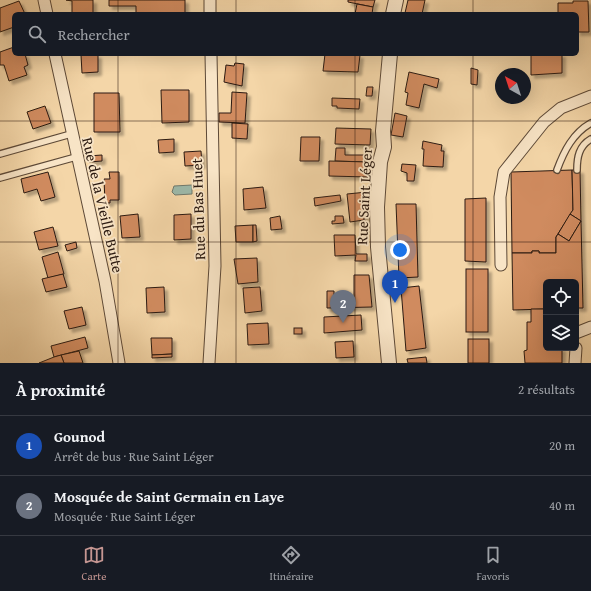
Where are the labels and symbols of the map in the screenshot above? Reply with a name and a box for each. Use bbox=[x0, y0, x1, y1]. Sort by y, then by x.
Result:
north arrow bbox=[495, 68, 531, 104]
street label: Rue de la Vieille Butte bbox=[77, 135, 129, 275]
street label: Rue Saint Léger bbox=[351, 147, 377, 245]
street label: Rue du Bas Huet bbox=[186, 157, 210, 260]
your location bbox=[390, 240, 410, 260]
pin: 1 bbox=[382, 270, 408, 303]
pin: 2 bbox=[330, 290, 356, 323]

